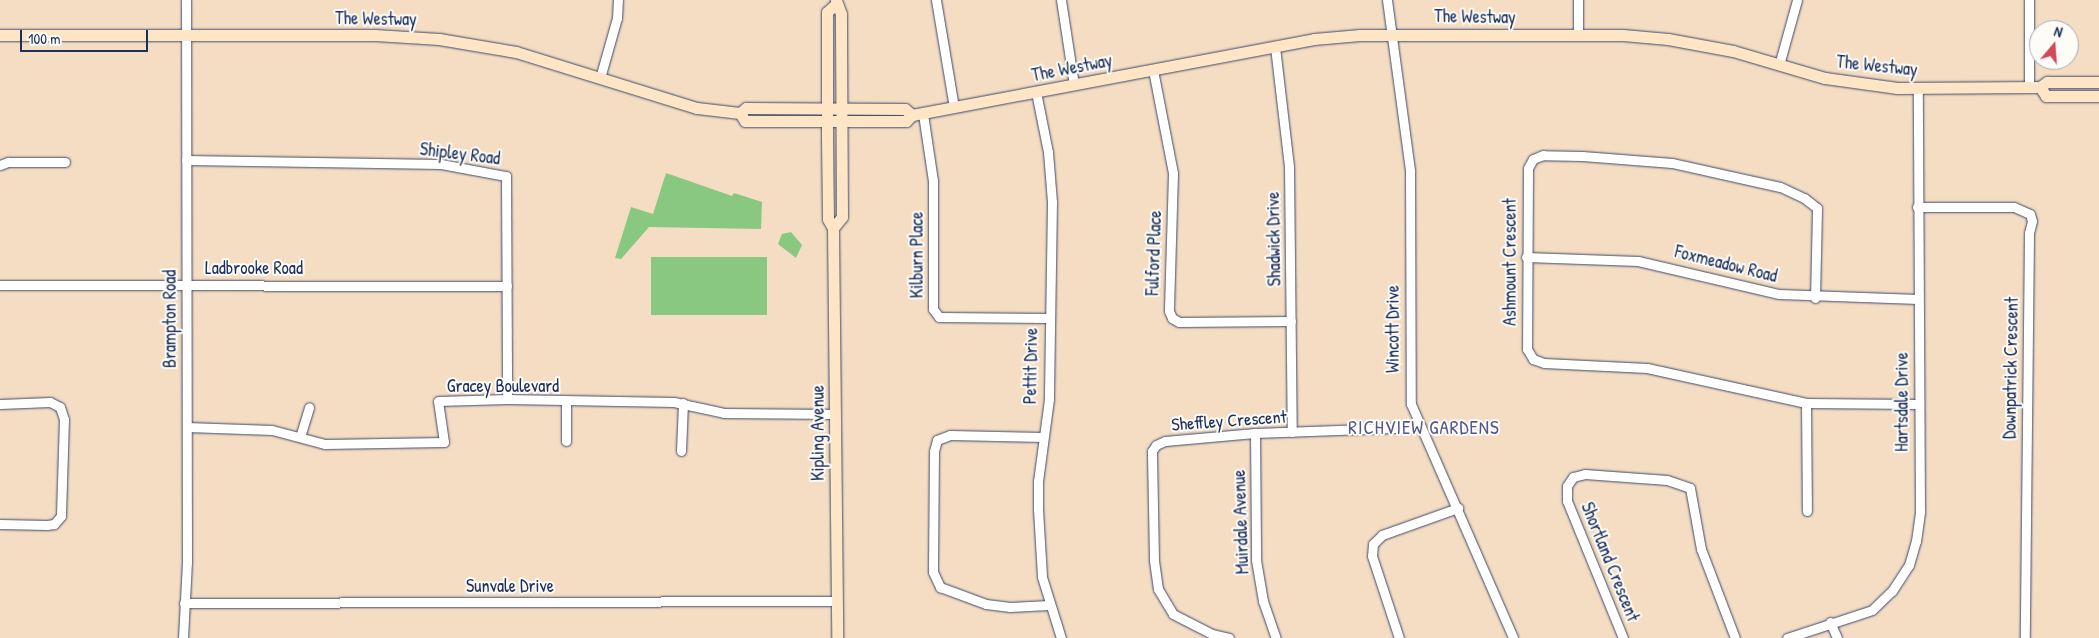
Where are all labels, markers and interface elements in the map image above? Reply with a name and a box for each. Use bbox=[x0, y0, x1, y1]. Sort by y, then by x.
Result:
street label: The Westway bbox=[1434, 5, 1516, 29]
street label: The Westway bbox=[335, 7, 417, 31]
scale bar bbox=[22, 20, 150, 52]
north arrow bbox=[2029, 20, 2079, 70]
text: N bbox=[2052, 21, 2065, 41]
text: 100 m bbox=[28, 28, 61, 49]
street label: The Westway bbox=[1030, 50, 1114, 86]
street label: The Westway bbox=[1835, 51, 1919, 81]
street label: Shipley Road bbox=[419, 138, 501, 170]
street label: Shadwick Drive bbox=[1262, 191, 1286, 287]
street label: Ashmount Crescent bbox=[1499, 198, 1521, 326]
street label: Fulford Place bbox=[1142, 210, 1166, 296]
street label: Kilburn Place bbox=[906, 212, 928, 298]
street label: Foxmeadow Road bbox=[1673, 241, 1779, 287]
street label: Ladbrooke Road bbox=[205, 257, 303, 279]
street label: Brampton Road bbox=[159, 270, 181, 368]
street label: Wincott Drive bbox=[1382, 285, 1404, 373]
street label: Downpatrick Crescent bbox=[1999, 297, 2023, 439]
street label: Pettit Drive bbox=[1020, 328, 1042, 404]
street label: Hartsdale Drive bbox=[1891, 352, 1913, 452]
street label: Gracey Boulevard bbox=[447, 375, 559, 397]
street label: Kipling Avenue bbox=[807, 385, 829, 481]
street label: Sheffley Crescent bbox=[1171, 406, 1287, 436]
district label: RICHVIEW GARDENS bbox=[1346, 417, 1502, 439]
street label: Muirdale Avenue bbox=[1228, 469, 1254, 575]
street label: Shortland Crescent bbox=[1576, 499, 1644, 625]
street label: Sunvale Drive bbox=[466, 575, 554, 597]

